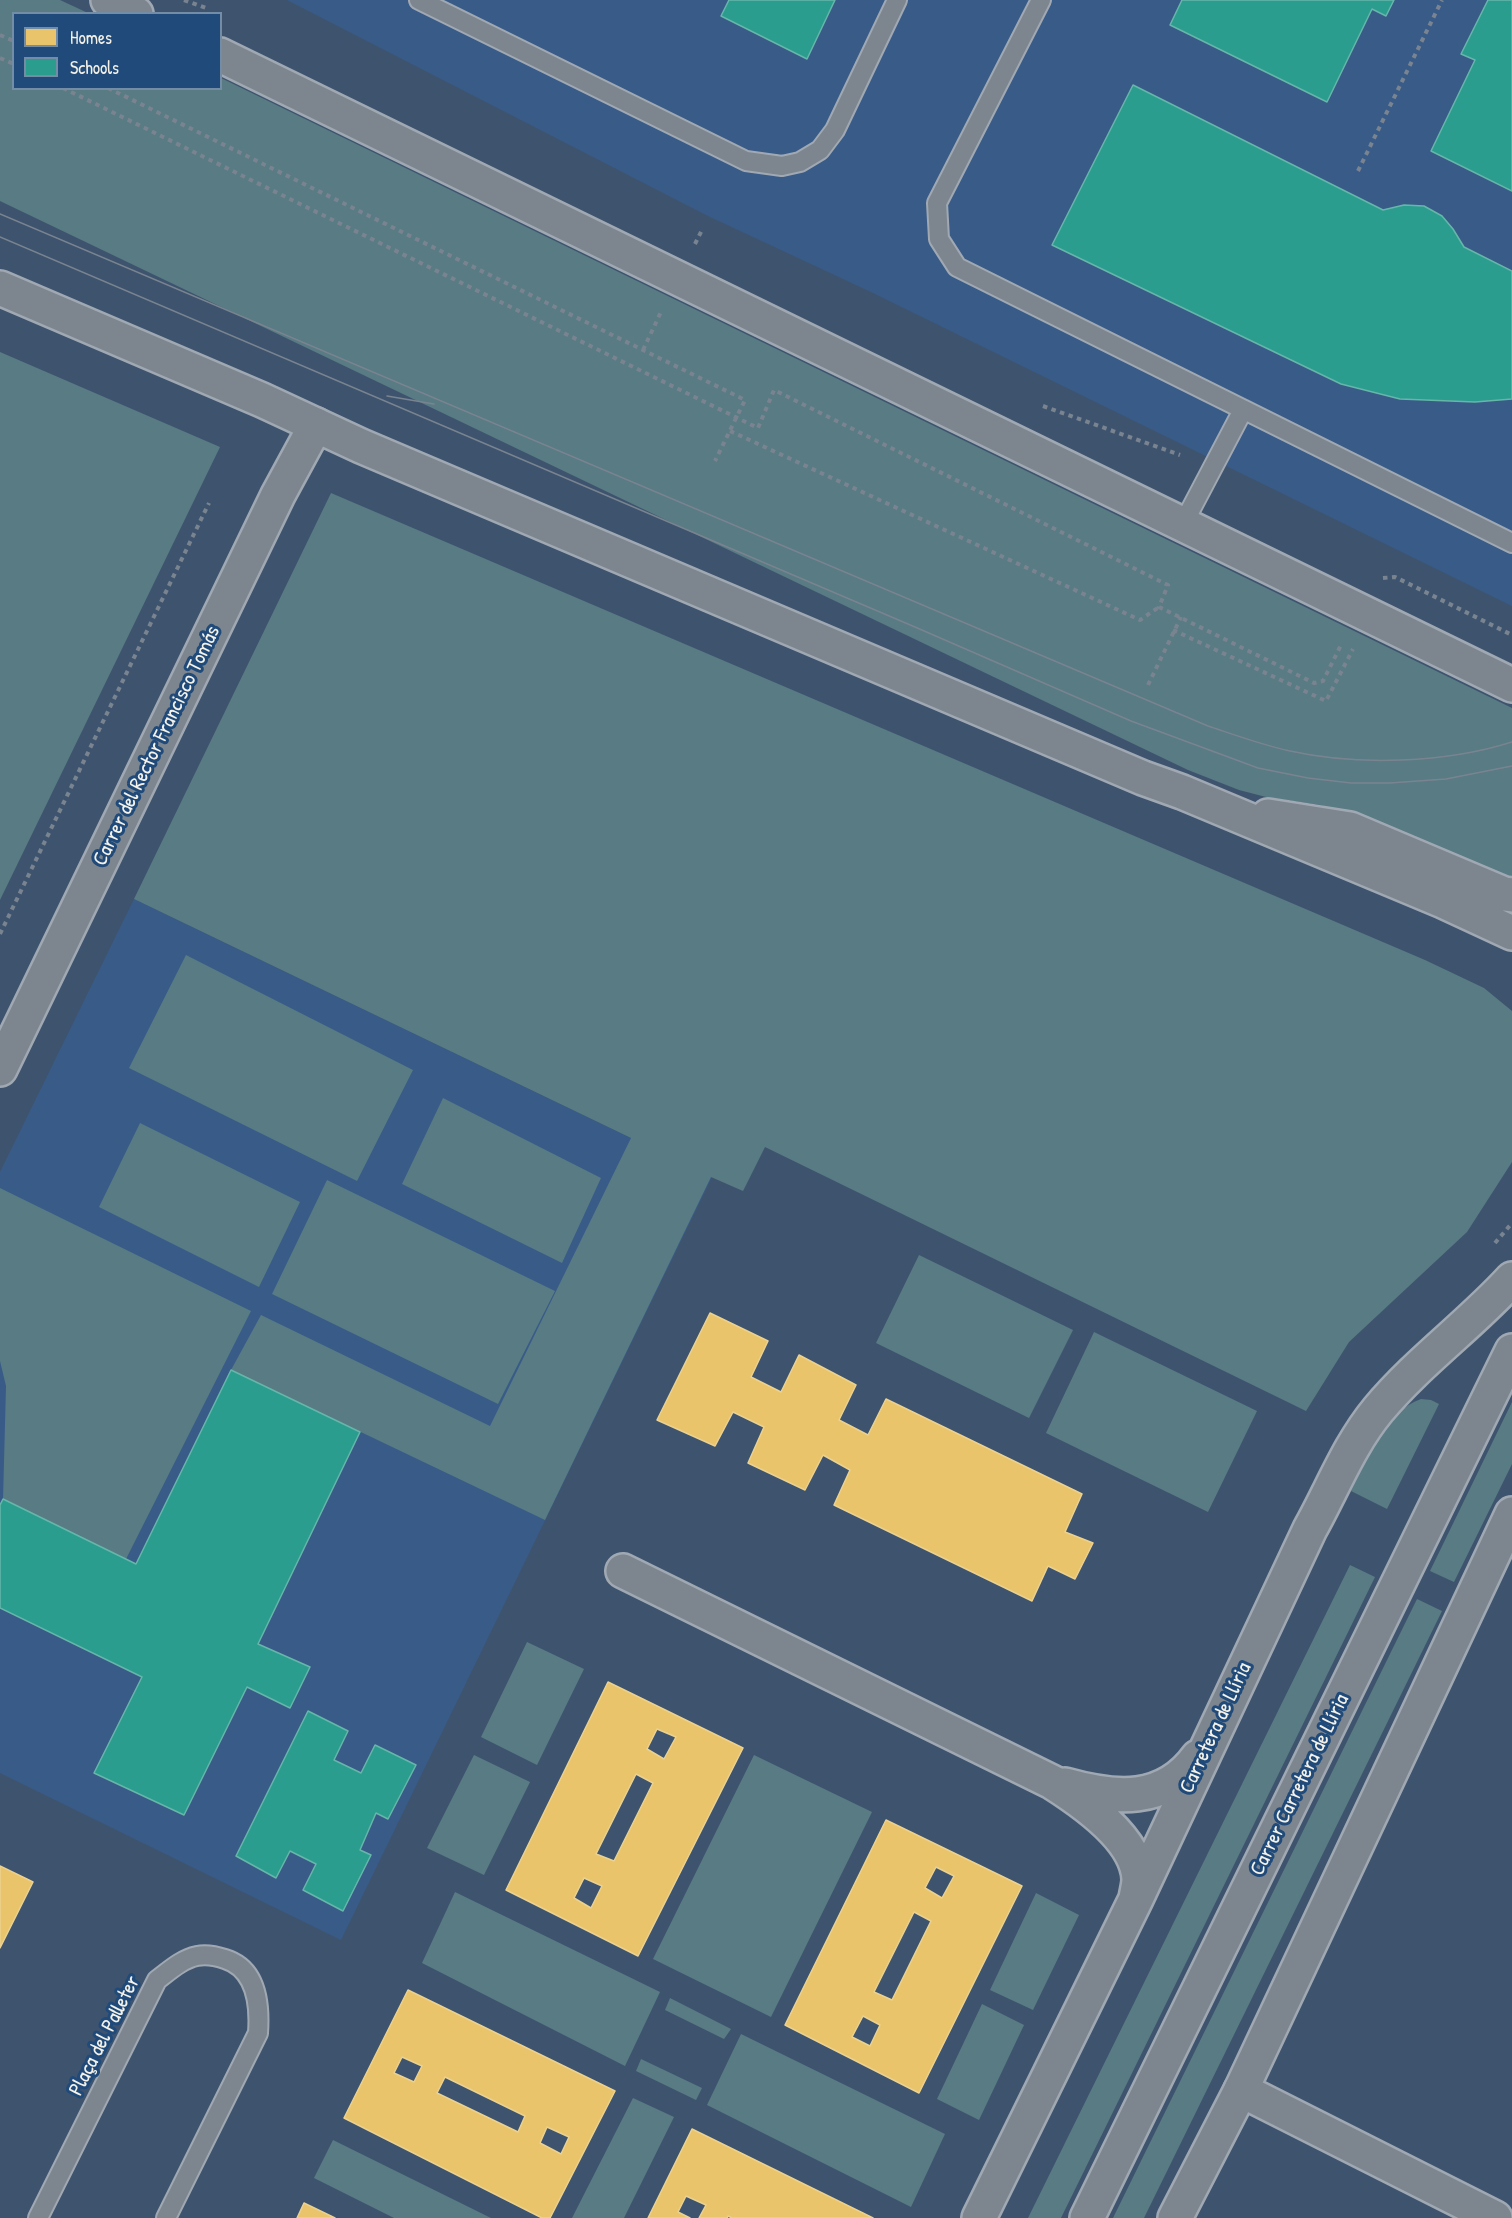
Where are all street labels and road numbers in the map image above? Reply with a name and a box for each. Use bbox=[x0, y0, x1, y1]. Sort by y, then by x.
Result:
street label: Carrer del Rector Francisco Tomás bbox=[88, 622, 226, 870]
street label: Carretera de Llíria bbox=[1175, 1659, 1257, 1797]
street label: Carrer Carretera de Llíria bbox=[1245, 1690, 1355, 1880]
street label: Plaça del Palleter bbox=[64, 1972, 146, 2100]

